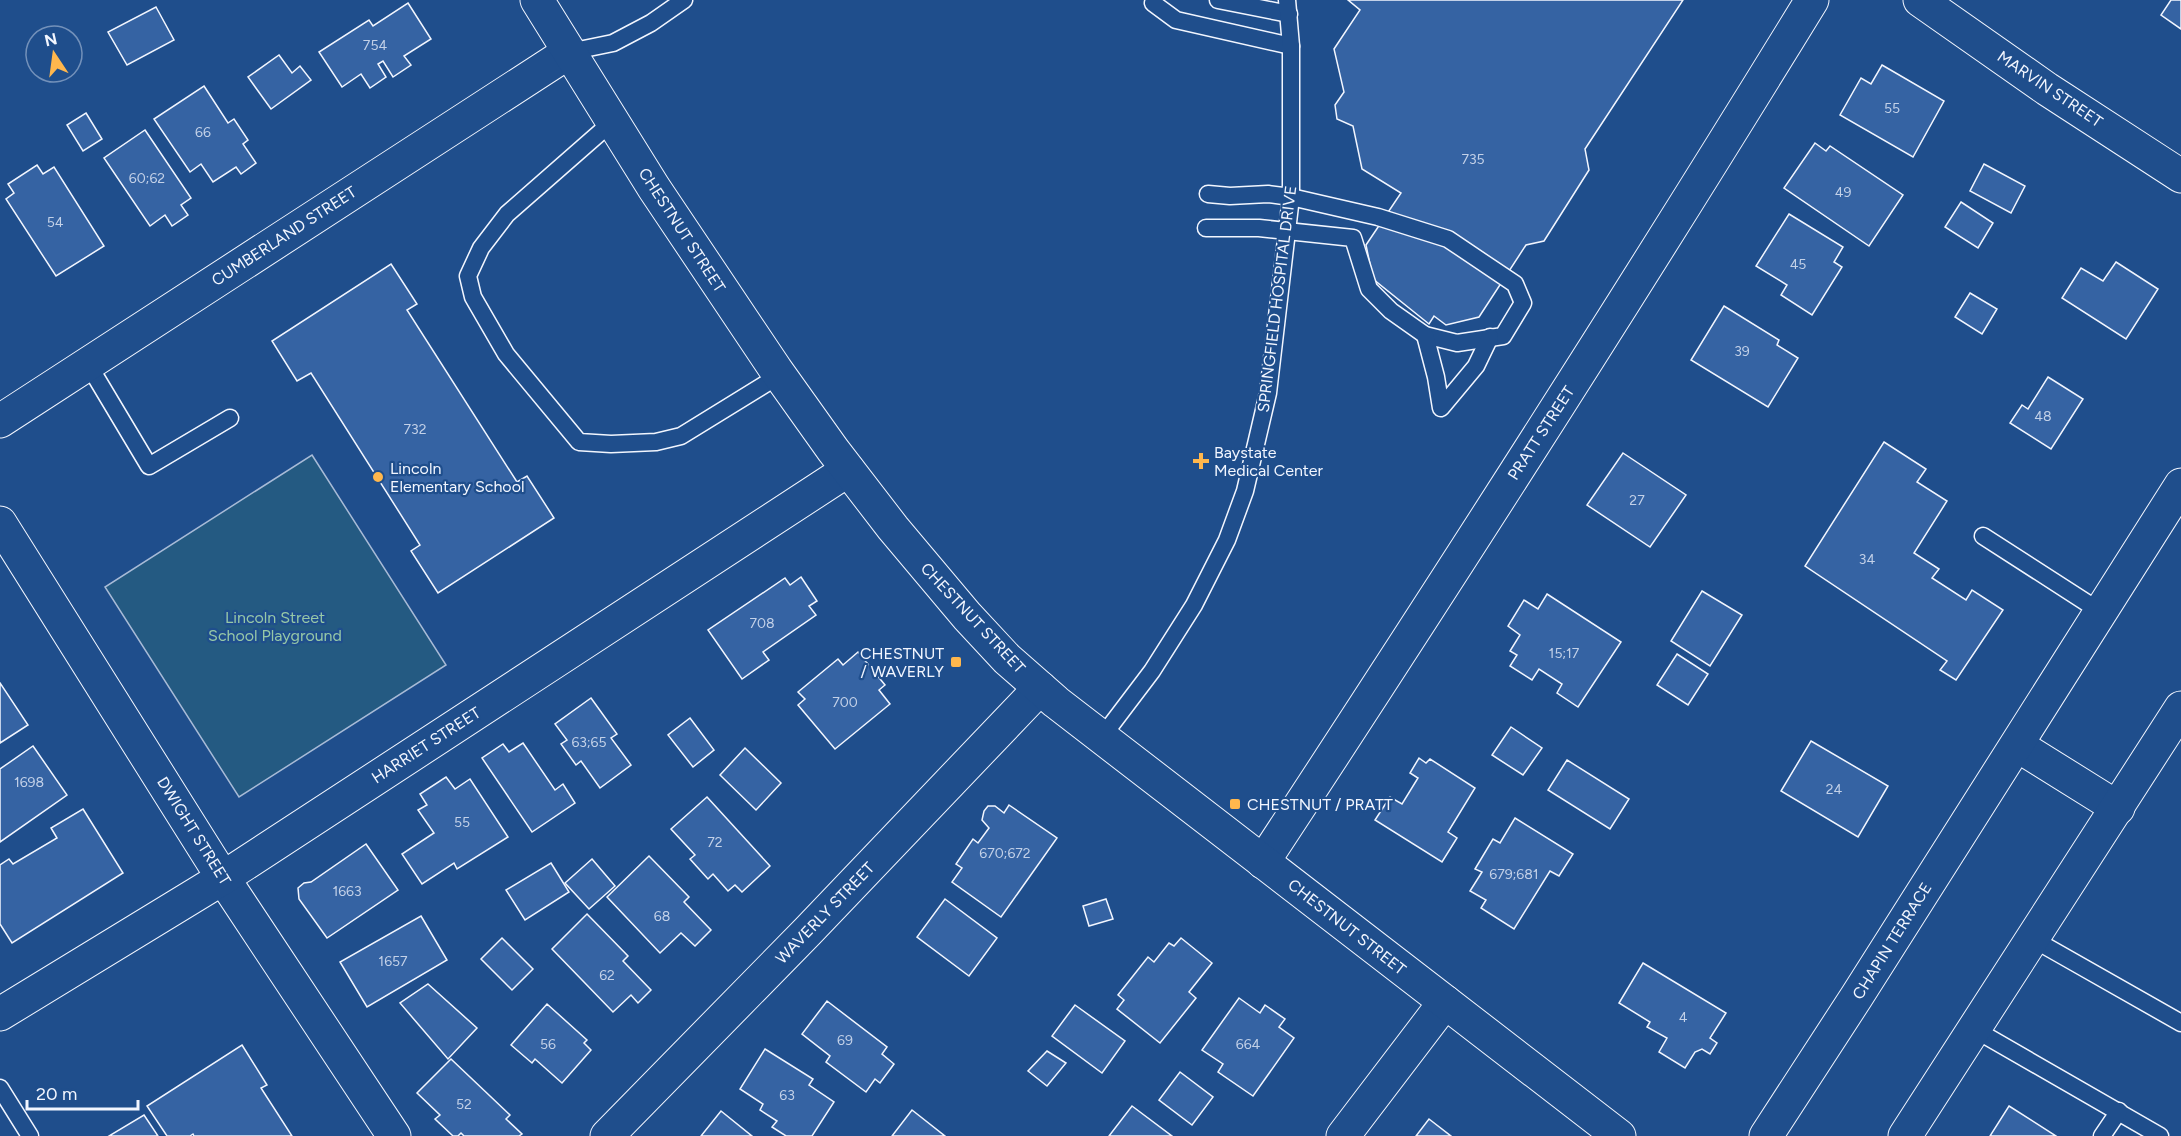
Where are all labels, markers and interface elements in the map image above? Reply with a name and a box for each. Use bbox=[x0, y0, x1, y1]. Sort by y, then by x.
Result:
north arrow bbox=[24, 24, 84, 84]
text: N bbox=[43, 29, 59, 51]
house number: 754 bbox=[363, 37, 387, 54]
street label: MARVIN STREET bbox=[1994, 47, 2106, 131]
house number: 55 bbox=[1884, 100, 1900, 117]
house number: 66 bbox=[195, 124, 211, 141]
house number: 735 bbox=[1461, 151, 1485, 168]
street label: CHESTNUT STREET bbox=[635, 164, 729, 296]
house number: 60;62 bbox=[129, 170, 165, 187]
street label: CUMBERLAND STREET bbox=[208, 182, 360, 290]
street label: SPRINGFIELD HOSPITAL DRIVE bbox=[1254, 184, 1300, 414]
house number: 49 bbox=[1835, 184, 1851, 201]
house number: 54 bbox=[47, 214, 64, 231]
house number: 45 bbox=[1790, 256, 1806, 273]
house number: 39 bbox=[1734, 343, 1750, 360]
street label: PRATT STREET bbox=[1504, 382, 1578, 483]
house number: 48 bbox=[2034, 408, 2052, 425]
house number: 732 bbox=[404, 421, 426, 438]
place label: Baystate Medical Center bbox=[1214, 443, 1324, 480]
marker: Baystate Medical Center bbox=[1192, 452, 1210, 470]
place label: Lincoln Elementary School bbox=[390, 459, 524, 496]
marker: Lincoln Elementary School bbox=[371, 470, 385, 484]
house number: 27 bbox=[1629, 492, 1645, 509]
house number: 34 bbox=[1859, 551, 1875, 568]
street label: CHESTNUT STREET bbox=[917, 559, 1029, 677]
park label: Lincoln Street School Playground bbox=[208, 608, 342, 645]
house number: 708 bbox=[749, 615, 775, 632]
place label: CHESTNUT / WAVERLY bbox=[860, 644, 944, 681]
house number: 15;17 bbox=[1549, 645, 1580, 662]
marker: CHESTNUT / WAVERLY bbox=[949, 655, 963, 669]
house number: 700 bbox=[832, 694, 858, 711]
street label: HARRIET STREET bbox=[368, 703, 484, 787]
house number: 63;65 bbox=[571, 734, 607, 751]
street label: DWIGHT STREET bbox=[153, 773, 235, 889]
house number: 1698 bbox=[14, 774, 44, 791]
house number: 24 bbox=[1826, 781, 1843, 798]
place label: CHESTNUT / PRATT bbox=[1247, 795, 1393, 814]
marker: CHESTNUT / PRATT bbox=[1228, 797, 1242, 811]
house number: 55 bbox=[454, 814, 470, 831]
house number: 72 bbox=[707, 834, 723, 851]
house number: 670;672 bbox=[979, 845, 1031, 862]
street label: WAVERLY STREET bbox=[772, 858, 878, 968]
house number: 679;681 bbox=[1489, 866, 1539, 883]
street label: CHESTNUT STREET bbox=[1284, 875, 1410, 979]
street label: CHAPIN TERRACE bbox=[1848, 879, 1936, 1003]
house number: 1663 bbox=[332, 883, 362, 900]
house number: 68 bbox=[654, 908, 670, 925]
house number: 1657 bbox=[378, 953, 408, 970]
house number: 62 bbox=[599, 967, 615, 984]
house number: 4 bbox=[1679, 1009, 1688, 1026]
house number: 69 bbox=[837, 1032, 853, 1049]
house number: 56 bbox=[540, 1036, 556, 1053]
house number: 664 bbox=[1236, 1036, 1261, 1053]
scale bar bbox=[27, 1073, 138, 1111]
text: 20 m bbox=[36, 1083, 77, 1105]
house number: 63 bbox=[779, 1087, 795, 1104]
house number: 52 bbox=[456, 1096, 472, 1113]

